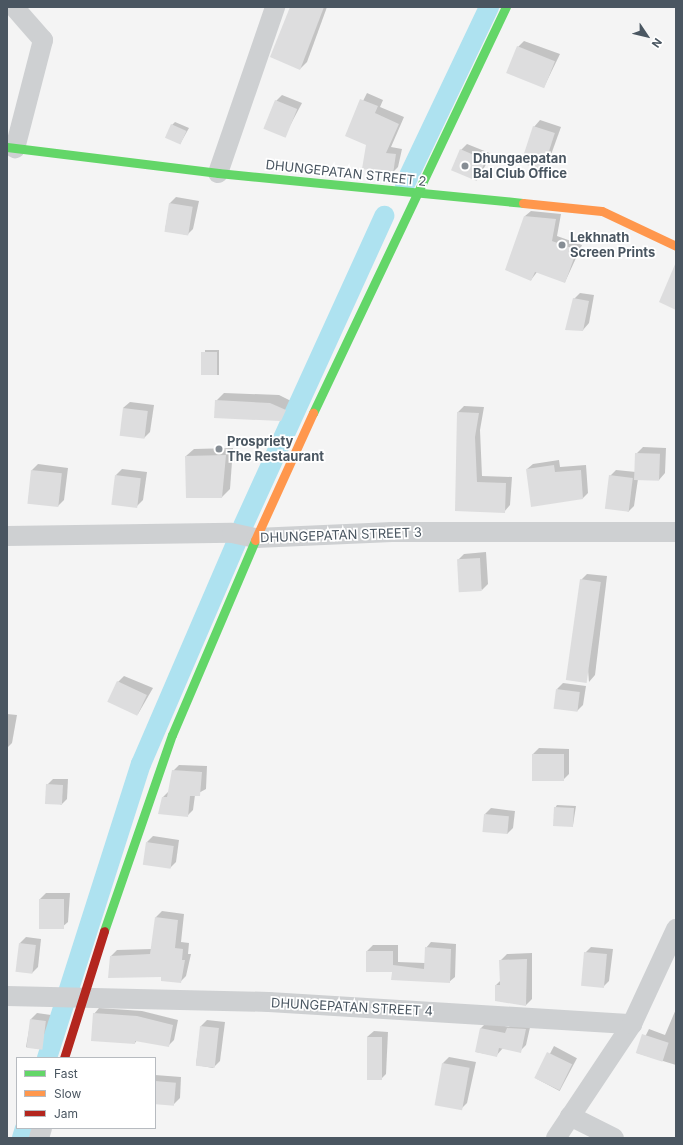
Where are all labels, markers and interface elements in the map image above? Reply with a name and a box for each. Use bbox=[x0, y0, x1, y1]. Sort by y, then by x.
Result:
north arrow bbox=[627, 16, 667, 56]
text: N bbox=[649, 35, 665, 50]
place label: Dhungaepatan Bal Club Office bbox=[473, 151, 567, 182]
street label: DHUNGEPATAN STREET 2 bbox=[265, 157, 427, 189]
marker: Dhungaepatan Bal Club Office bbox=[460, 161, 470, 171]
place label: Lekhnath Screen Prints bbox=[570, 230, 655, 261]
marker: Lekhnath Screen Prints bbox=[557, 240, 567, 250]
place label: Prospriety The Restaurant bbox=[227, 434, 324, 465]
marker: Prospriety The Restaurant bbox=[214, 444, 224, 454]
street label: DHUNGEPATAN STREET 3 bbox=[260, 524, 422, 546]
street label: DHUNGEPATAN STREET 4 bbox=[271, 995, 433, 1019]
legend bbox=[16, 1057, 156, 1129]
text: Fast bbox=[54, 1066, 78, 1081]
text: Slow bbox=[54, 1086, 81, 1101]
text: Jam bbox=[54, 1106, 78, 1121]

